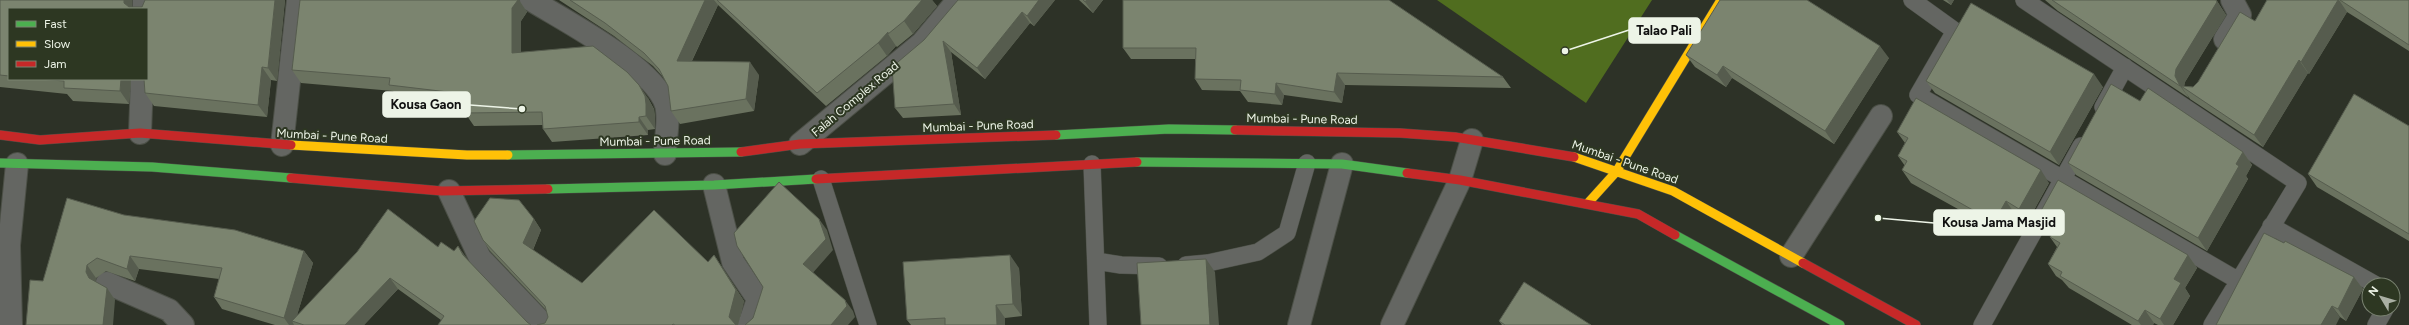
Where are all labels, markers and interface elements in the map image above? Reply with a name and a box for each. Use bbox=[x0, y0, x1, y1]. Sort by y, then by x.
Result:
legend bbox=[8, 8, 148, 80]
text: Fast bbox=[44, 17, 67, 31]
callout: Talao Pali bbox=[1629, 18, 1700, 43]
text: Talao Pali bbox=[1636, 23, 1692, 38]
text: Slow bbox=[44, 37, 71, 51]
text: Jam bbox=[44, 57, 67, 71]
street label: Falah Complex Road bbox=[809, 59, 901, 139]
callout: Kousa Gaon bbox=[383, 92, 470, 117]
text: Kousa Gaon bbox=[391, 97, 461, 112]
street label: Mumbai - Pune Road bbox=[1246, 111, 1358, 127]
street label: Mumbai - Pune Road bbox=[922, 117, 1034, 135]
street label: Mumbai - Pune Road bbox=[276, 126, 388, 146]
street label: Mumbai - Pune Road bbox=[599, 133, 711, 149]
street label: Mumbai - Pune Road bbox=[1570, 137, 1680, 187]
callout: Kousa Jama Masjid bbox=[1934, 210, 2064, 235]
text: Kousa Jama Masjid bbox=[1942, 215, 2056, 230]
north arrow bbox=[2361, 277, 2401, 317]
text: N bbox=[2366, 284, 2381, 299]

